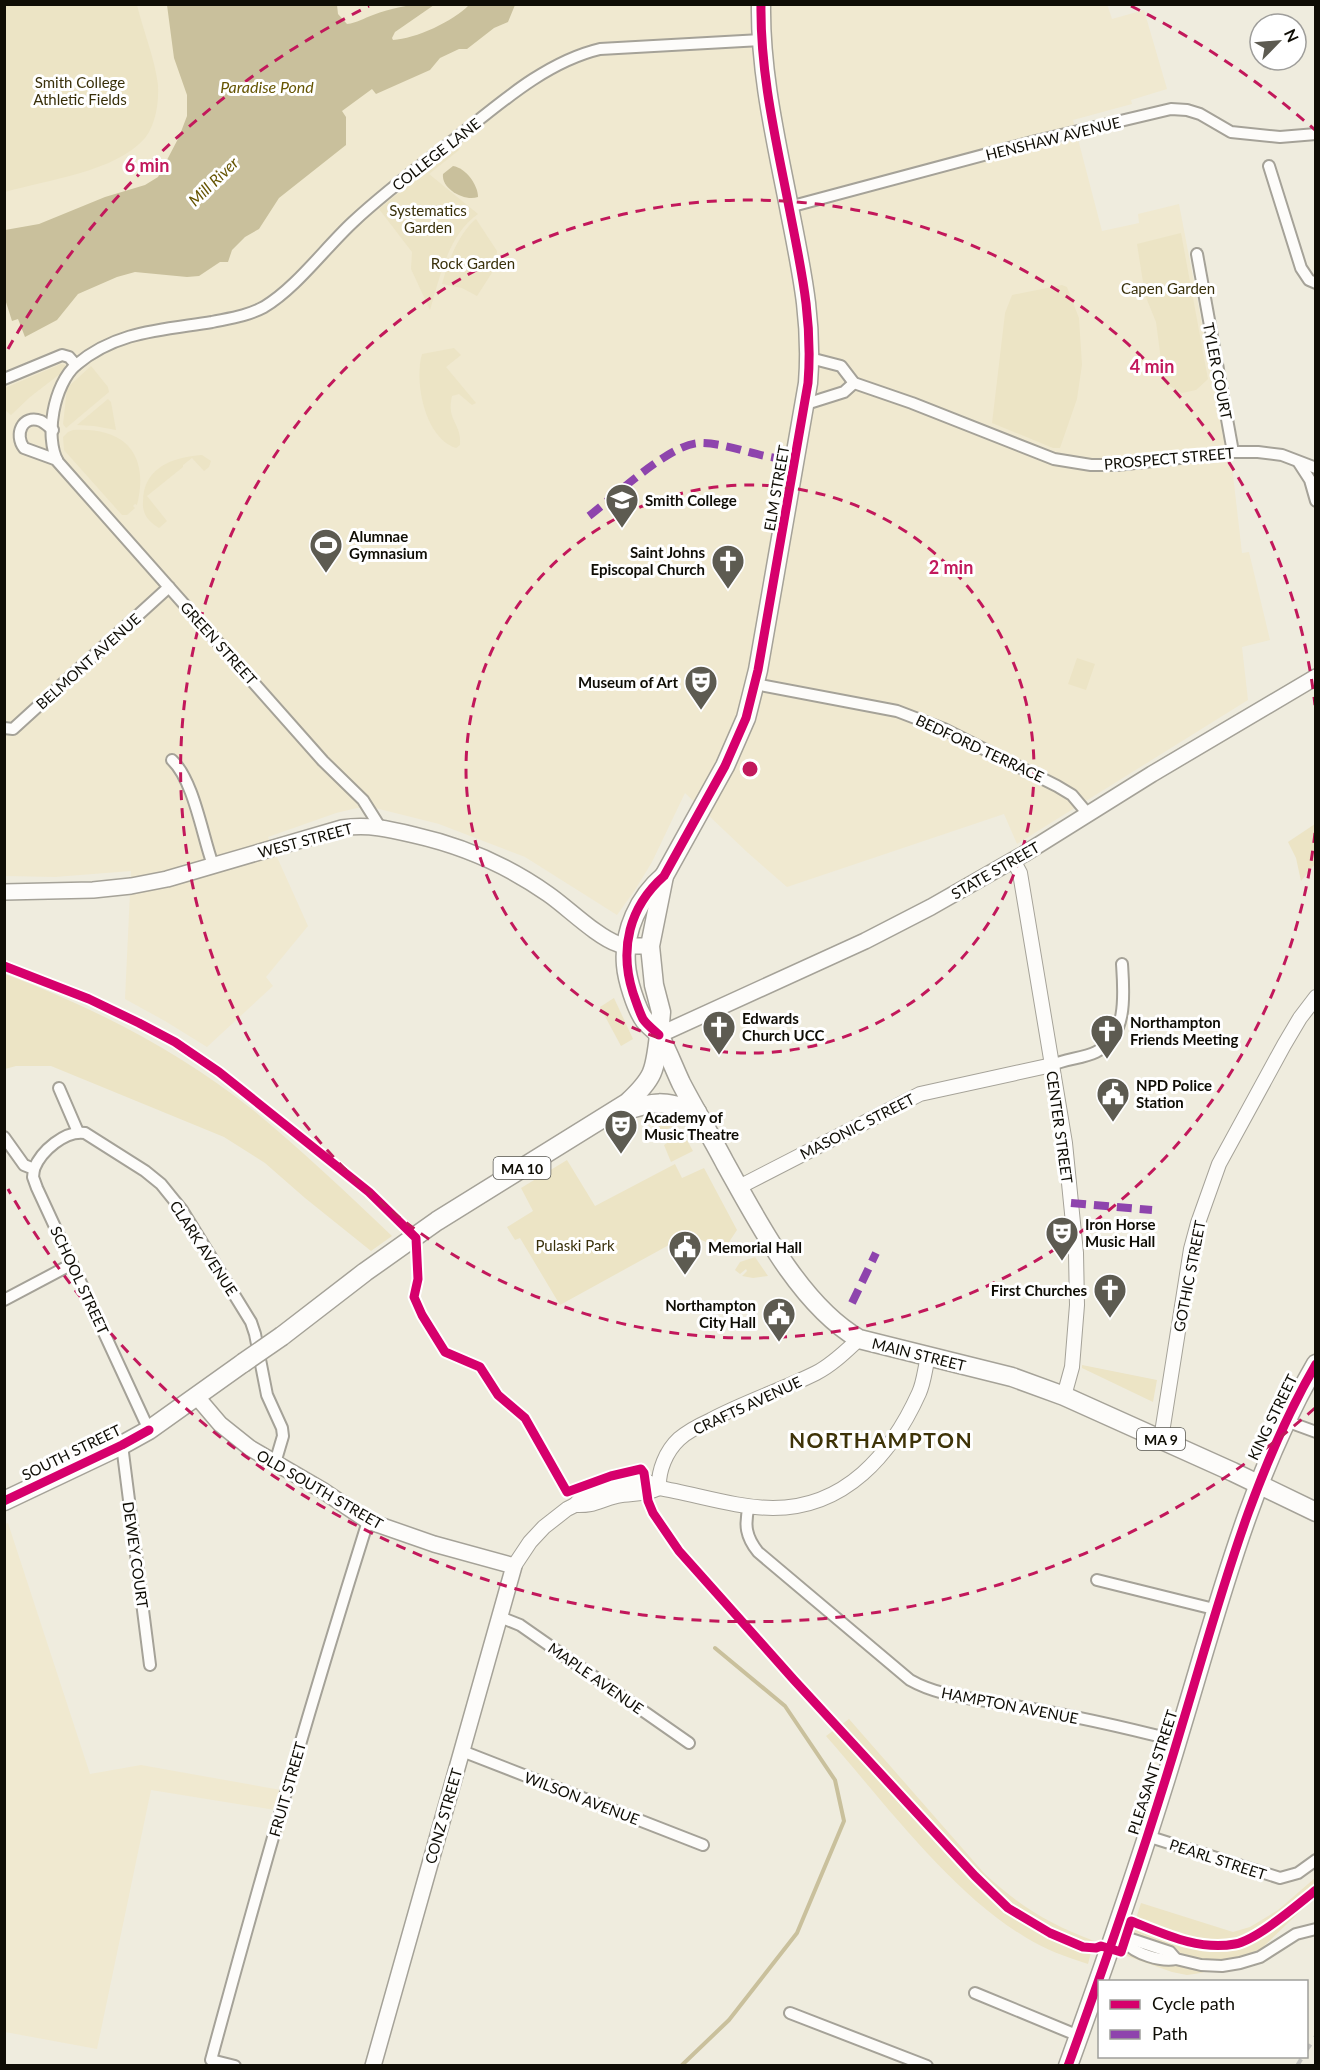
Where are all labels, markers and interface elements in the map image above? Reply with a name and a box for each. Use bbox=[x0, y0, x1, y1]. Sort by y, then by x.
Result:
north arrow bbox=[1248, 12, 1308, 72]
text: N bbox=[1281, 26, 1303, 45]
park label: Smith College Athletic Fields bbox=[33, 73, 127, 108]
water label: Paradise Pond bbox=[220, 77, 314, 96]
street label: HENSHAW AVENUE bbox=[984, 112, 1122, 164]
street label: COLLEGE LANE bbox=[388, 114, 484, 194]
water label: Mill River bbox=[184, 152, 242, 209]
text: 6 min bbox=[125, 154, 169, 176]
park label: Systematics Garden bbox=[389, 201, 467, 236]
park label: Rock Garden bbox=[431, 254, 515, 272]
park label: Capen Garden bbox=[1121, 279, 1215, 297]
street label: TYLER COURT bbox=[1200, 321, 1236, 421]
text: 4 min bbox=[1130, 355, 1174, 377]
street label: PROSPECT STREET bbox=[1103, 443, 1235, 473]
street label: ELM STREET bbox=[760, 444, 792, 532]
school or university icon: Smith College bbox=[604, 482, 640, 529]
place label: Smith College bbox=[645, 491, 737, 509]
sports icon: Alumnae Gymnasium bbox=[308, 527, 344, 574]
place label: Alumnae Gymnasium bbox=[348, 527, 428, 562]
place label: Saint Johns Episcopal Church bbox=[590, 543, 705, 578]
church icon: Saint Johns Episcopal Church bbox=[710, 543, 746, 590]
text: 2 min bbox=[929, 556, 973, 578]
street label: GREEN STREET bbox=[177, 598, 261, 688]
street label: BELMONT AVENUE bbox=[32, 609, 144, 713]
theatre icon: Museum of Art bbox=[683, 664, 719, 711]
place label: Museum of Art bbox=[578, 673, 678, 691]
street label: BEDFORD TERRACE bbox=[913, 710, 1047, 786]
centre of rings bbox=[740, 759, 760, 779]
street label: WEST STREET bbox=[256, 819, 354, 861]
street label: STATE STREET bbox=[948, 837, 1042, 903]
church icon: Edwards Church UCC bbox=[701, 1009, 737, 1056]
place label: Edwards Church UCC bbox=[742, 1009, 824, 1044]
church icon: Northampton Friends Meeting bbox=[1089, 1013, 1125, 1060]
place label: Northampton Friends Meeting bbox=[1130, 1013, 1239, 1048]
street label: CENTER STREET bbox=[1043, 1070, 1077, 1185]
public building icon: NPD Police Station bbox=[1095, 1076, 1131, 1123]
place label: NPD Police Station bbox=[1136, 1076, 1212, 1111]
street label: MASONIC STREET bbox=[797, 1089, 917, 1163]
theatre icon: Academy of Music Theatre bbox=[603, 1108, 639, 1155]
place label: Academy of Music Theatre bbox=[643, 1108, 739, 1143]
road number: MA 10 bbox=[494, 1157, 550, 1179]
street label: CLARK AVENUE bbox=[167, 1197, 241, 1299]
theatre icon: Iron Horse Music Hall bbox=[1044, 1215, 1080, 1262]
place label: Iron Horse Music Hall bbox=[1085, 1215, 1156, 1250]
street label: GOTHIC STREET bbox=[1169, 1218, 1209, 1333]
street label: SCHOOL STREET bbox=[47, 1223, 113, 1337]
public building icon: Memorial Hall bbox=[667, 1229, 703, 1276]
park label: Pulaski Park bbox=[535, 1236, 615, 1254]
place label: Memorial Hall bbox=[708, 1238, 802, 1256]
church icon: First Churches bbox=[1092, 1272, 1128, 1319]
place label: First Churches bbox=[991, 1281, 1087, 1299]
place label: Northampton City Hall bbox=[665, 1296, 756, 1331]
public building icon: Northampton City Hall bbox=[761, 1296, 797, 1343]
street label: MAIN STREET bbox=[870, 1334, 968, 1374]
street label: KING STREET bbox=[1244, 1371, 1301, 1463]
street label: CRAFTS AVENUE bbox=[690, 1372, 804, 1438]
street label: SOUTH STREET bbox=[19, 1420, 124, 1484]
district label: NORTHAMPTON bbox=[789, 1427, 973, 1452]
road number: MA 9 bbox=[1137, 1428, 1185, 1450]
street label: OLD SOUTH STREET bbox=[254, 1445, 386, 1533]
street label: DEWEY COURT bbox=[120, 1500, 152, 1610]
street label: MAPLE AVENUE bbox=[545, 1638, 647, 1718]
street label: HAMPTON AVENUE bbox=[940, 1683, 1080, 1727]
street label: PLEASANT STREET bbox=[1123, 1707, 1181, 1837]
street label: FRUIT STREET bbox=[265, 1739, 309, 1839]
street label: CONZ STREET bbox=[421, 1766, 465, 1866]
street label: WILSON AVENUE bbox=[522, 1768, 642, 1828]
street label: PEARL STREET bbox=[1167, 1835, 1269, 1883]
legend bbox=[1098, 1980, 1308, 2058]
text: Cycle path bbox=[1152, 1992, 1235, 2014]
text: Path bbox=[1152, 2022, 1188, 2044]

